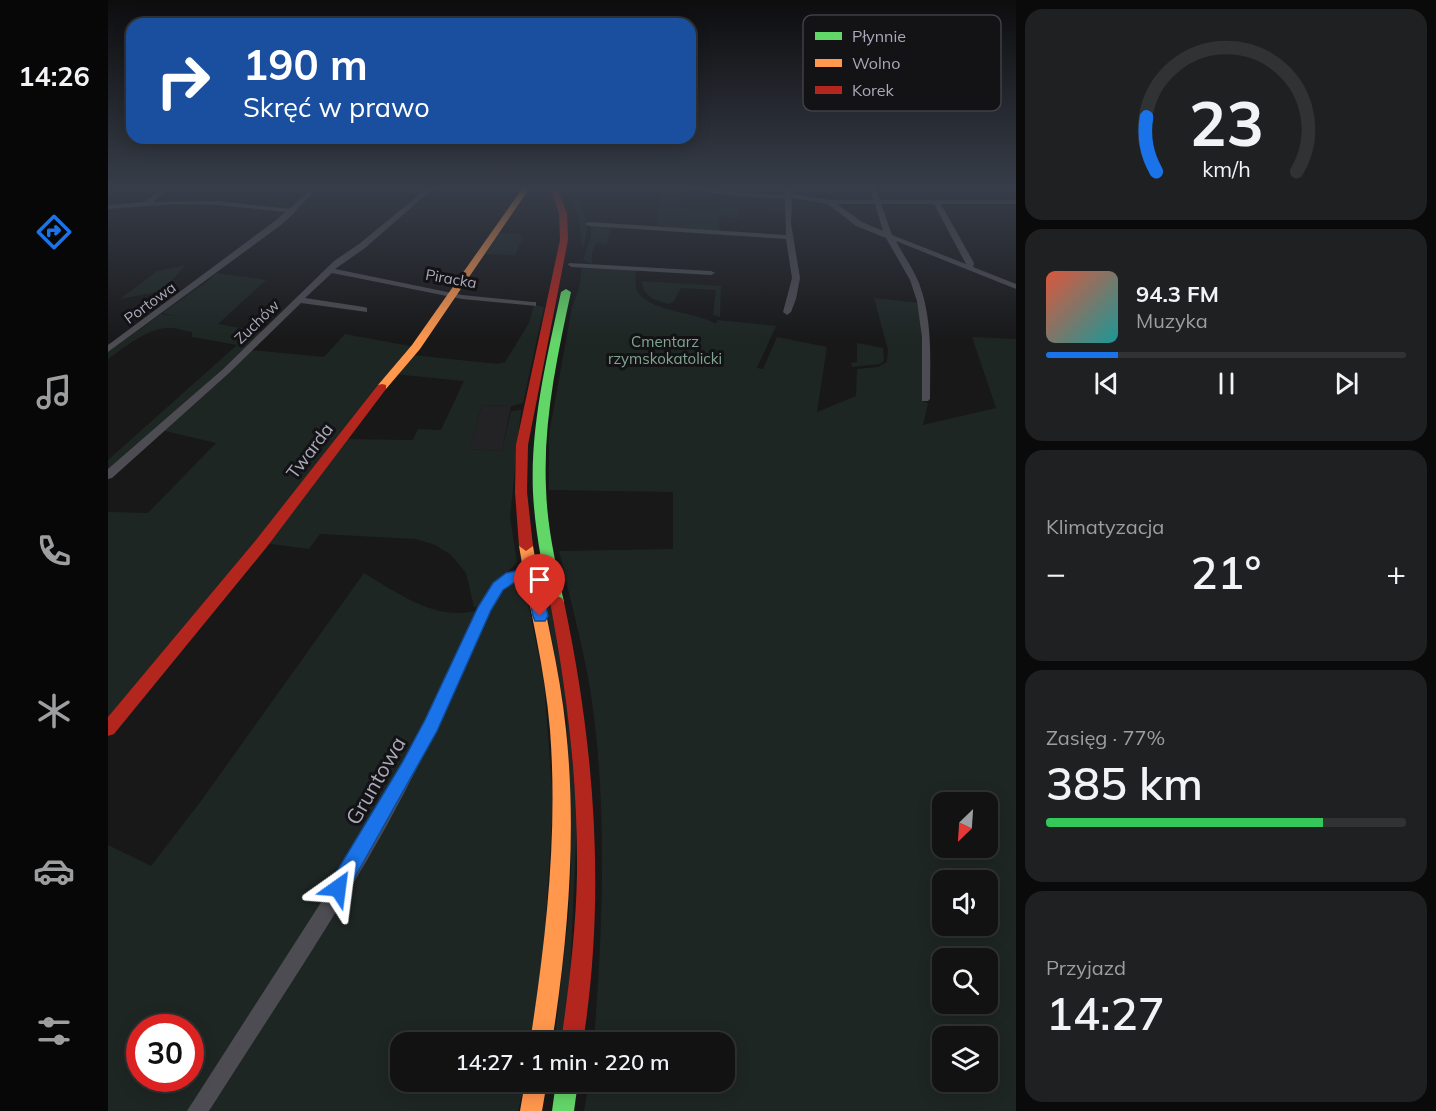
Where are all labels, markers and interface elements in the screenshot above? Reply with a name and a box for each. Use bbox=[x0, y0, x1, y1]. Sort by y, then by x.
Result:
legend bbox=[803, 15, 1001, 111]
text: Płynnie bbox=[852, 26, 906, 46]
text: 190 m bbox=[243, 38, 368, 91]
icon: right bbox=[144, 42, 222, 120]
text: Wolno bbox=[852, 53, 900, 73]
text: 14:26 bbox=[18, 59, 90, 93]
text: Korek bbox=[852, 80, 895, 100]
text: 23 bbox=[1189, 83, 1263, 162]
text: Skręć w prawo bbox=[243, 90, 430, 124]
text: km/h bbox=[1202, 155, 1250, 182]
icon: directions bbox=[33, 211, 75, 253]
street label: Piracka bbox=[424, 265, 478, 292]
street label: Portowa bbox=[120, 277, 179, 328]
text: 94.3 FM bbox=[1136, 280, 1219, 308]
street label: Zuchów bbox=[230, 296, 283, 348]
text: Muzyka bbox=[1136, 308, 1208, 333]
park label: Cmentarz rzymskokatolicki bbox=[608, 332, 722, 368]
icon: previous bbox=[1090, 367, 1123, 400]
icon: pause bbox=[1210, 367, 1243, 400]
icon: next bbox=[1330, 367, 1363, 400]
icon: music bbox=[33, 371, 75, 413]
street label: Twarda bbox=[281, 418, 338, 483]
text: Klimatyzacja bbox=[1046, 514, 1164, 539]
icon: phone bbox=[33, 530, 75, 572]
text: 21° bbox=[1191, 544, 1261, 600]
text: − bbox=[1046, 552, 1066, 593]
text: + bbox=[1386, 552, 1406, 593]
pin bbox=[514, 554, 565, 616]
icon: arrive bbox=[523, 563, 556, 596]
icon: climate bbox=[33, 690, 75, 732]
text: Zasięg · 77% bbox=[1046, 725, 1165, 750]
street label: Gruntowa bbox=[340, 732, 411, 829]
text: 385 km bbox=[1046, 755, 1203, 811]
north arrow bbox=[932, 792, 998, 858]
map controls bbox=[932, 792, 998, 1092]
icon: car bbox=[33, 850, 75, 892]
position arrow bbox=[306, 856, 370, 920]
button: sound bbox=[932, 870, 998, 936]
button: search bbox=[932, 948, 998, 1014]
text: Przyjazd bbox=[1046, 955, 1126, 980]
text: 14:27 bbox=[1046, 985, 1165, 1041]
icon: filters bbox=[33, 1010, 75, 1052]
speed limit sign: 30 bbox=[126, 1014, 204, 1092]
button: layers bbox=[932, 1026, 998, 1092]
text: 14:27 · 1 min · 220 m bbox=[455, 1048, 670, 1076]

